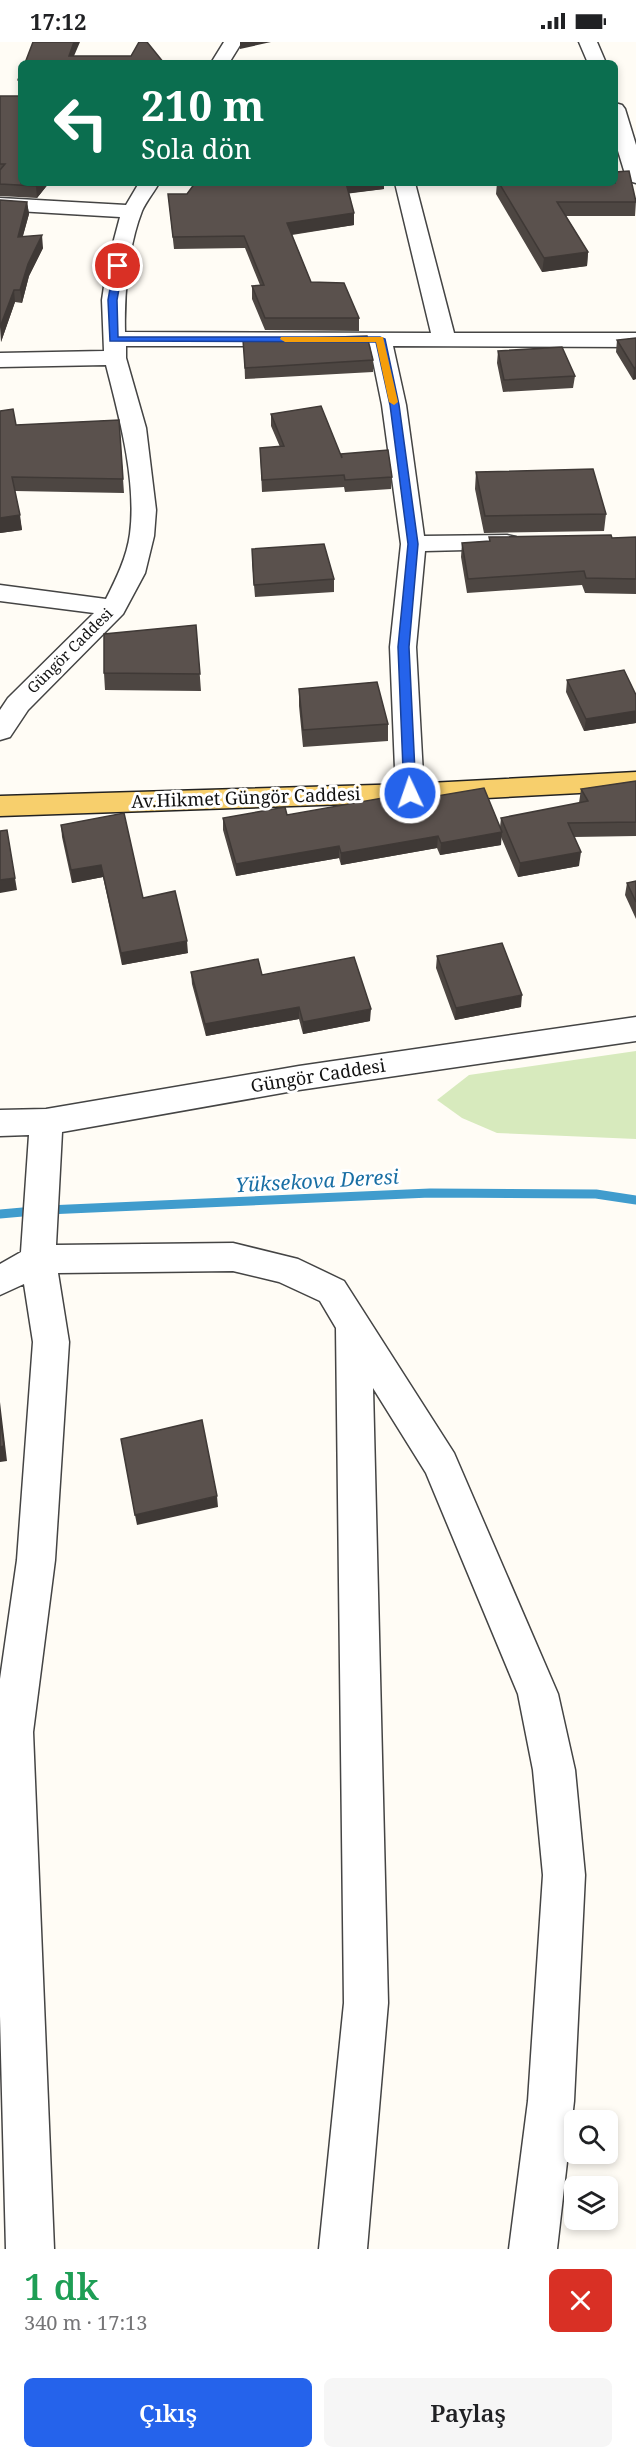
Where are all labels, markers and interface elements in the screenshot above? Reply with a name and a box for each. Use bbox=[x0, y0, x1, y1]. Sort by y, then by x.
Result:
text: 17:12 bbox=[30, 6, 86, 36]
text: 210 m bbox=[141, 76, 265, 133]
icon: left bbox=[42, 84, 120, 162]
text: Sola dön bbox=[141, 130, 251, 167]
pin bbox=[92, 240, 143, 291]
icon: arrive bbox=[101, 249, 134, 282]
street label: Güngör Caddesi bbox=[22, 603, 117, 697]
position arrow bbox=[378, 761, 442, 825]
street label: Av.Hikmet Güngör Caddesi bbox=[131, 781, 361, 813]
street label: Güngör Caddesi bbox=[249, 1052, 387, 1097]
water label: Yüksekova Deresi bbox=[235, 1163, 399, 1198]
map controls bbox=[564, 2110, 618, 2230]
button: search bbox=[564, 2110, 618, 2164]
button: layers bbox=[564, 2176, 618, 2230]
text: 1 dk bbox=[24, 2262, 99, 2311]
button: close bbox=[549, 2269, 612, 2332]
text: 340 m · 17:13 bbox=[24, 2309, 147, 2336]
button: Çıkış bbox=[24, 2378, 312, 2447]
button: Paylaş bbox=[324, 2378, 612, 2447]

